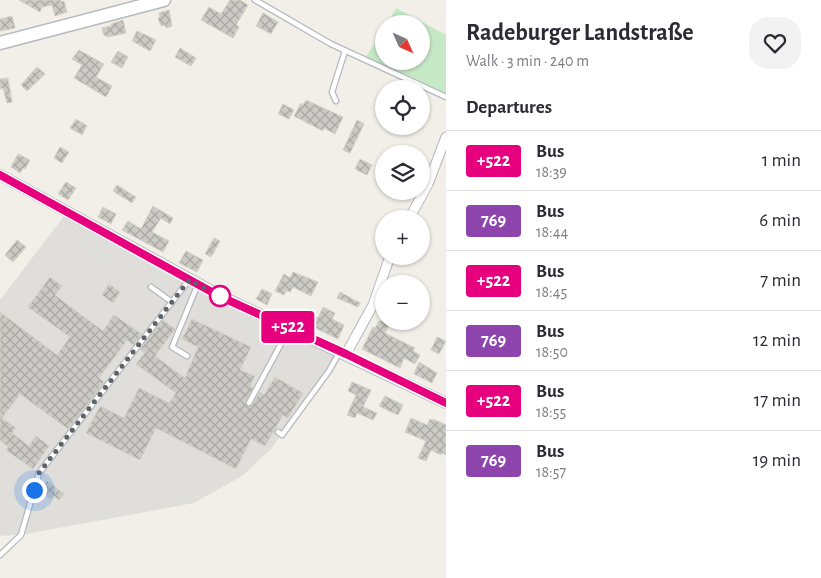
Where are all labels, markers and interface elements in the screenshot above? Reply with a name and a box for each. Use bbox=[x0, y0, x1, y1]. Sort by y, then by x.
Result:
north arrow bbox=[375, 15, 430, 70]
map controls bbox=[375, 15, 430, 330]
button: heart bbox=[749, 17, 801, 69]
text: Radeburger Landstraße bbox=[466, 21, 693, 45]
text: Walk · 3 min · 240 m bbox=[466, 53, 589, 69]
button: locate bbox=[375, 80, 430, 135]
text: Departures bbox=[466, 98, 552, 117]
text: Bus bbox=[536, 142, 564, 161]
button: layers bbox=[375, 145, 430, 200]
text: 1 min bbox=[762, 151, 801, 170]
text: +522 bbox=[477, 152, 510, 170]
text: 18:39 bbox=[536, 164, 567, 180]
text: Bus bbox=[536, 202, 564, 221]
button: + bbox=[375, 210, 430, 265]
text: 6 min bbox=[759, 211, 801, 230]
text: 769 bbox=[481, 212, 506, 230]
text: 18:44 bbox=[536, 224, 568, 240]
text: Bus bbox=[536, 262, 564, 281]
text: 7 min bbox=[760, 271, 801, 290]
text: +522 bbox=[477, 272, 510, 290]
button: − bbox=[375, 275, 430, 330]
text: 18:45 bbox=[536, 284, 567, 300]
unlabelled marker bbox=[209, 285, 231, 307]
line badge: +522 bbox=[253, 311, 323, 343]
text: +522 bbox=[271, 318, 305, 336]
text: Bus bbox=[536, 322, 564, 341]
text: 12 min bbox=[753, 331, 801, 350]
text: 769 bbox=[481, 332, 506, 350]
text: 18:50 bbox=[536, 344, 568, 360]
text: Bus bbox=[536, 382, 564, 401]
text: 17 min bbox=[754, 391, 801, 410]
text: +522 bbox=[477, 392, 510, 410]
text: 18:55 bbox=[536, 404, 566, 420]
text: Bus bbox=[536, 442, 564, 461]
text: 19 min bbox=[753, 451, 801, 470]
text: 769 bbox=[481, 452, 506, 470]
text: 18:57 bbox=[536, 464, 566, 480]
your location bbox=[22, 478, 47, 503]

